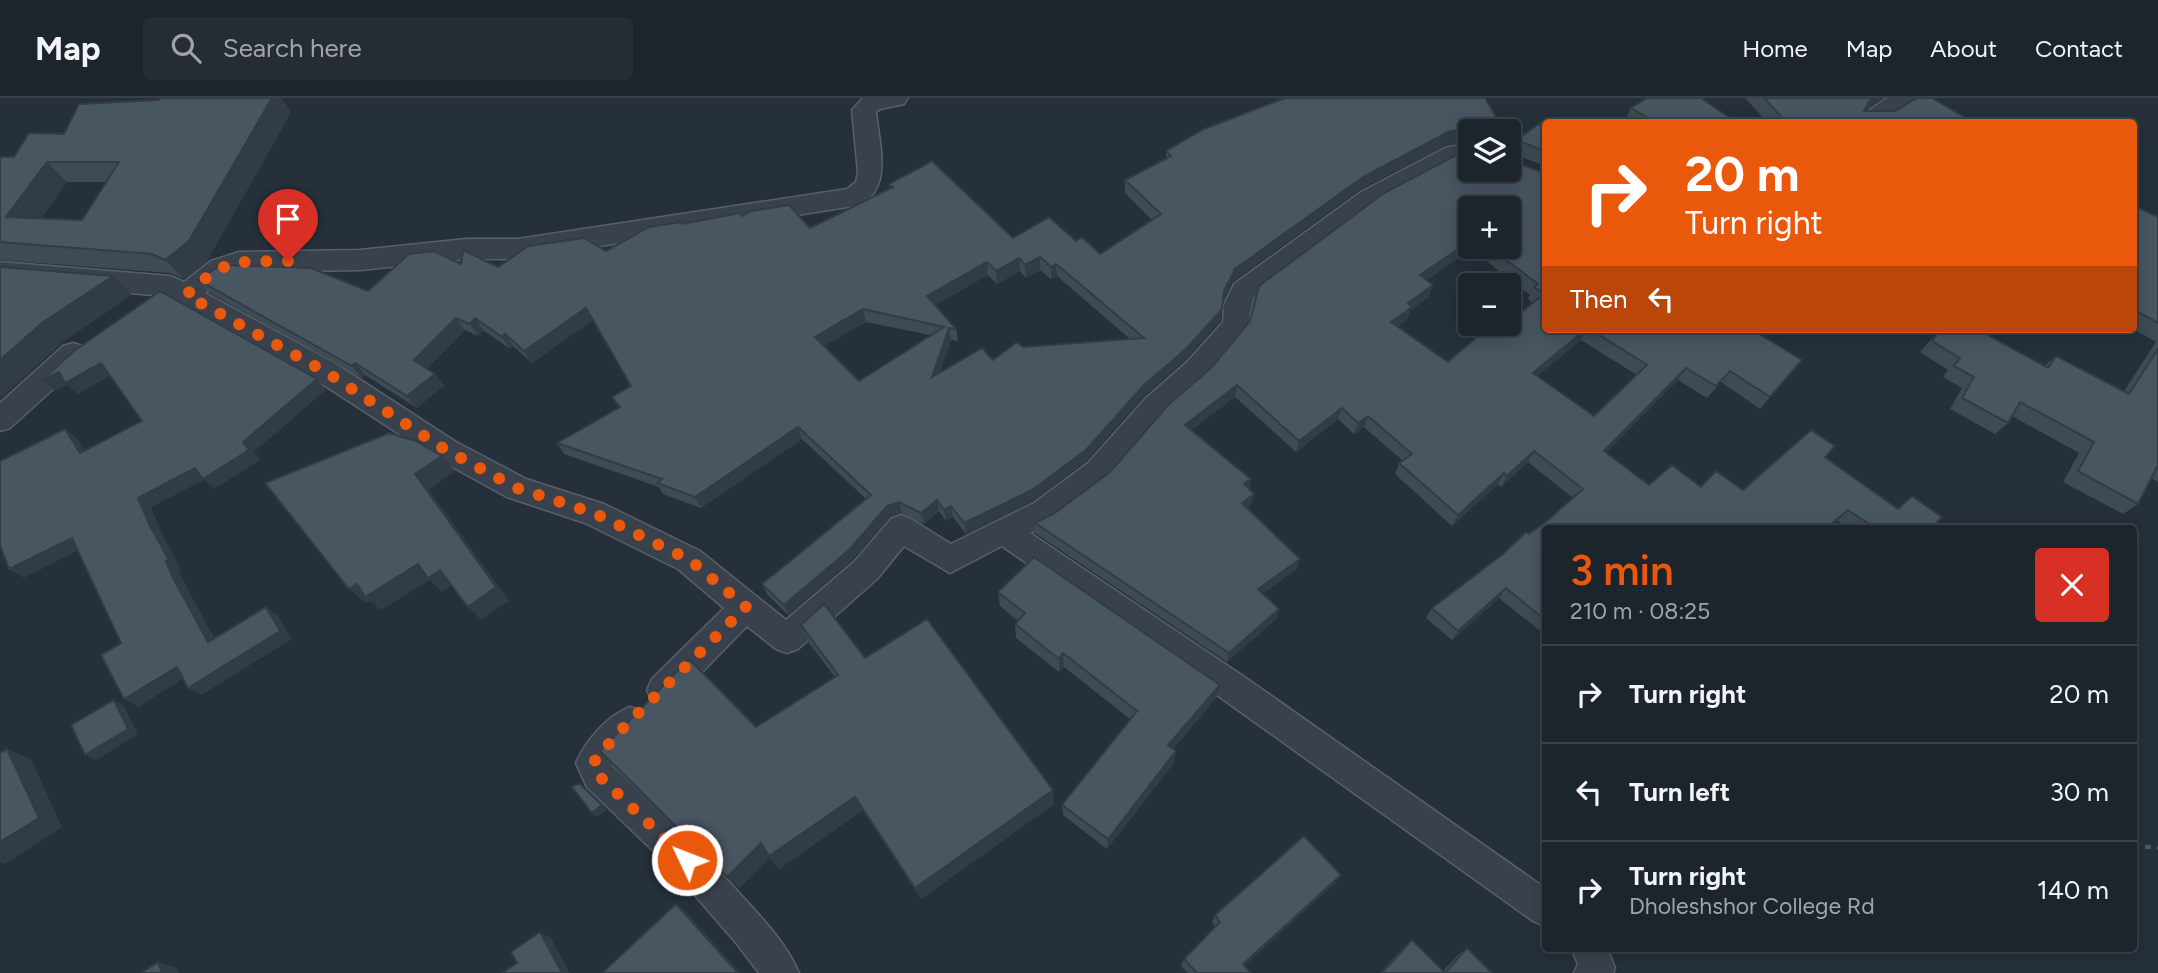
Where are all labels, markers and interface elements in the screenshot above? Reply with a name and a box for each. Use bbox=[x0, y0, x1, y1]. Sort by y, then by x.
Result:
search box bbox=[143, 17, 633, 80]
text: Map bbox=[35, 29, 101, 68]
icon: search bbox=[167, 29, 205, 67]
text: Search here bbox=[223, 32, 362, 64]
text: Home bbox=[1742, 34, 1808, 63]
text: Map bbox=[1846, 34, 1892, 63]
text: About bbox=[1930, 34, 1997, 63]
text: Contact bbox=[2035, 34, 2123, 63]
map controls bbox=[1458, 119, 1521, 336]
button: layers bbox=[1458, 119, 1521, 182]
text: 20 m bbox=[1685, 144, 1800, 203]
icon: right bbox=[1570, 147, 1661, 238]
pin bbox=[258, 189, 318, 261]
button: + bbox=[1458, 196, 1521, 259]
icon: arrive bbox=[269, 200, 307, 238]
text: Turn right bbox=[1685, 204, 1823, 242]
button: − bbox=[1458, 273, 1521, 336]
icon: left bbox=[1642, 280, 1680, 318]
text: Then bbox=[1570, 283, 1628, 315]
text: 3 min bbox=[1570, 545, 1674, 596]
button: close bbox=[2035, 548, 2109, 622]
text: 210 m · 08:25 bbox=[1570, 597, 1710, 625]
icon: right bbox=[1570, 675, 1608, 713]
text: Turn right bbox=[1629, 678, 1746, 710]
text: 20 m bbox=[2049, 678, 2109, 710]
icon: left bbox=[1570, 773, 1608, 811]
text: Turn left bbox=[1629, 776, 1730, 808]
text: 30 m bbox=[2050, 776, 2109, 808]
position arrow bbox=[650, 823, 724, 897]
text: Turn right bbox=[1629, 860, 1746, 892]
icon: right bbox=[1570, 871, 1608, 909]
text: 140 m bbox=[2037, 874, 2109, 906]
text: Dholeshshor College Rd bbox=[1629, 892, 1875, 920]

